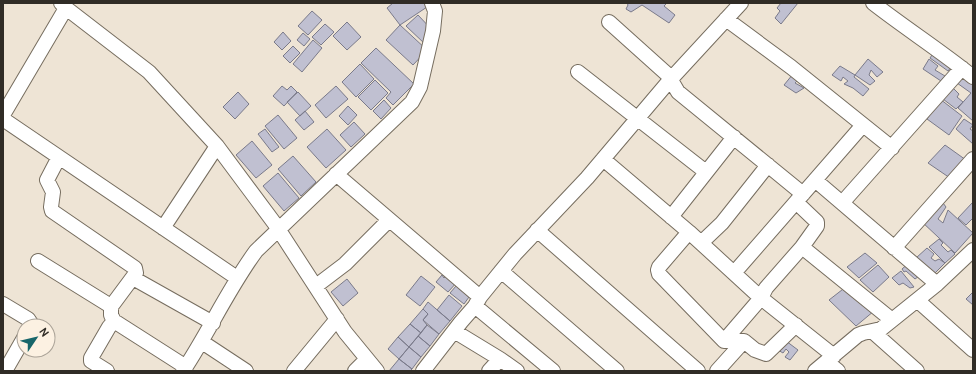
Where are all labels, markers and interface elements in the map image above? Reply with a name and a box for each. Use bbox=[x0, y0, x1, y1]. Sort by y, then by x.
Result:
north arrow bbox=[16, 318, 56, 358]
text: N bbox=[36, 325, 52, 339]

